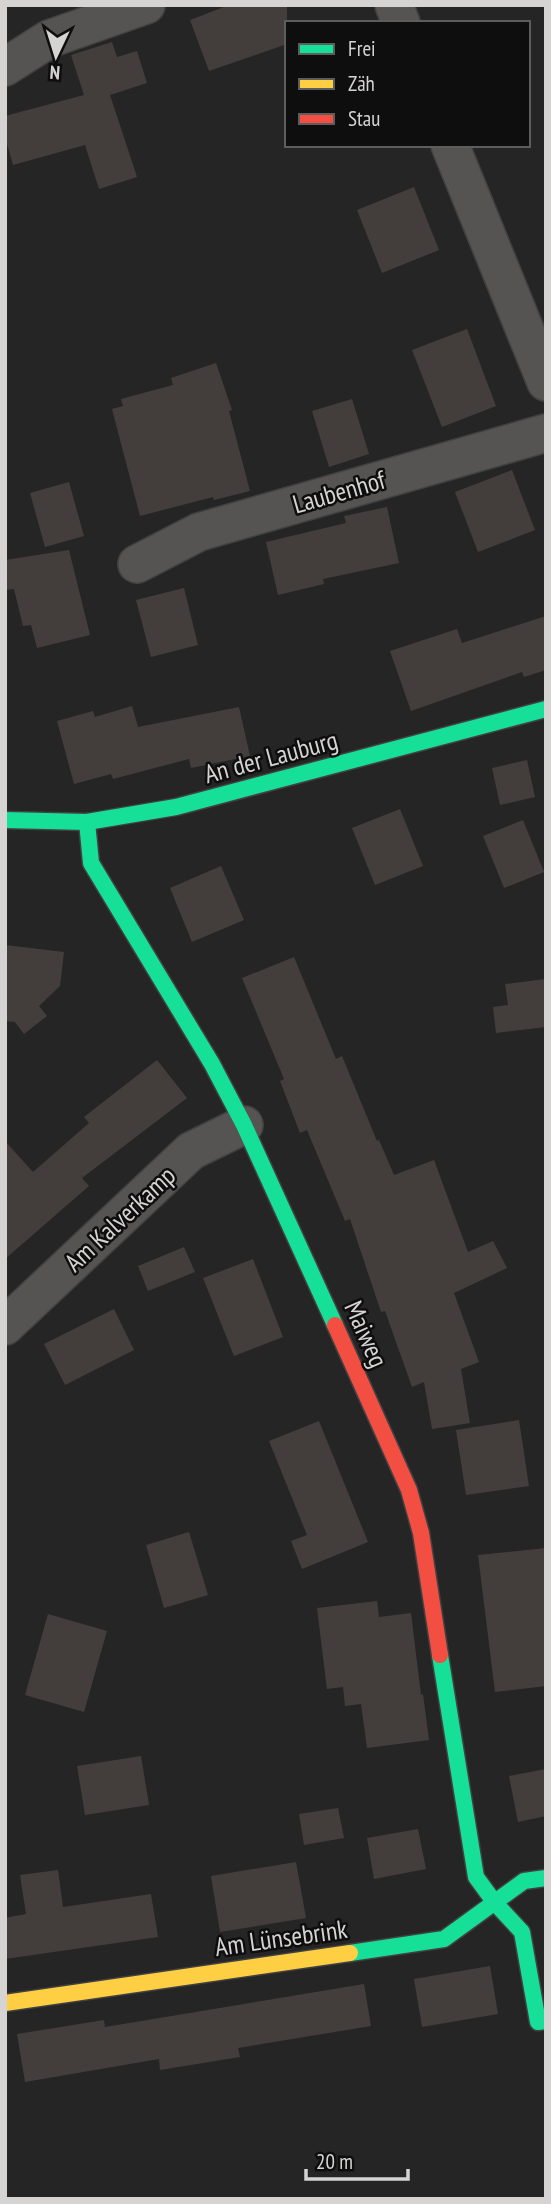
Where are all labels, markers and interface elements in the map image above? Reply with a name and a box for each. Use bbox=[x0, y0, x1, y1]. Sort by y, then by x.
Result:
north arrow bbox=[21, 21, 91, 91]
legend bbox=[285, 21, 530, 147]
text: Frei bbox=[348, 35, 376, 62]
text: N bbox=[49, 61, 61, 85]
text: Zäh bbox=[348, 70, 375, 97]
text: Stau bbox=[348, 105, 380, 132]
street label: Laubenhof bbox=[289, 462, 390, 520]
street label: An der Lauburg bbox=[200, 723, 341, 790]
street label: Am Kalverkamp bbox=[57, 1159, 182, 1278]
street label: Maiweg bbox=[337, 1295, 396, 1372]
street label: Am Lünsebrink bbox=[213, 1912, 349, 1963]
scale bar bbox=[306, 2138, 407, 2182]
text: 20 m bbox=[316, 2148, 353, 2175]

